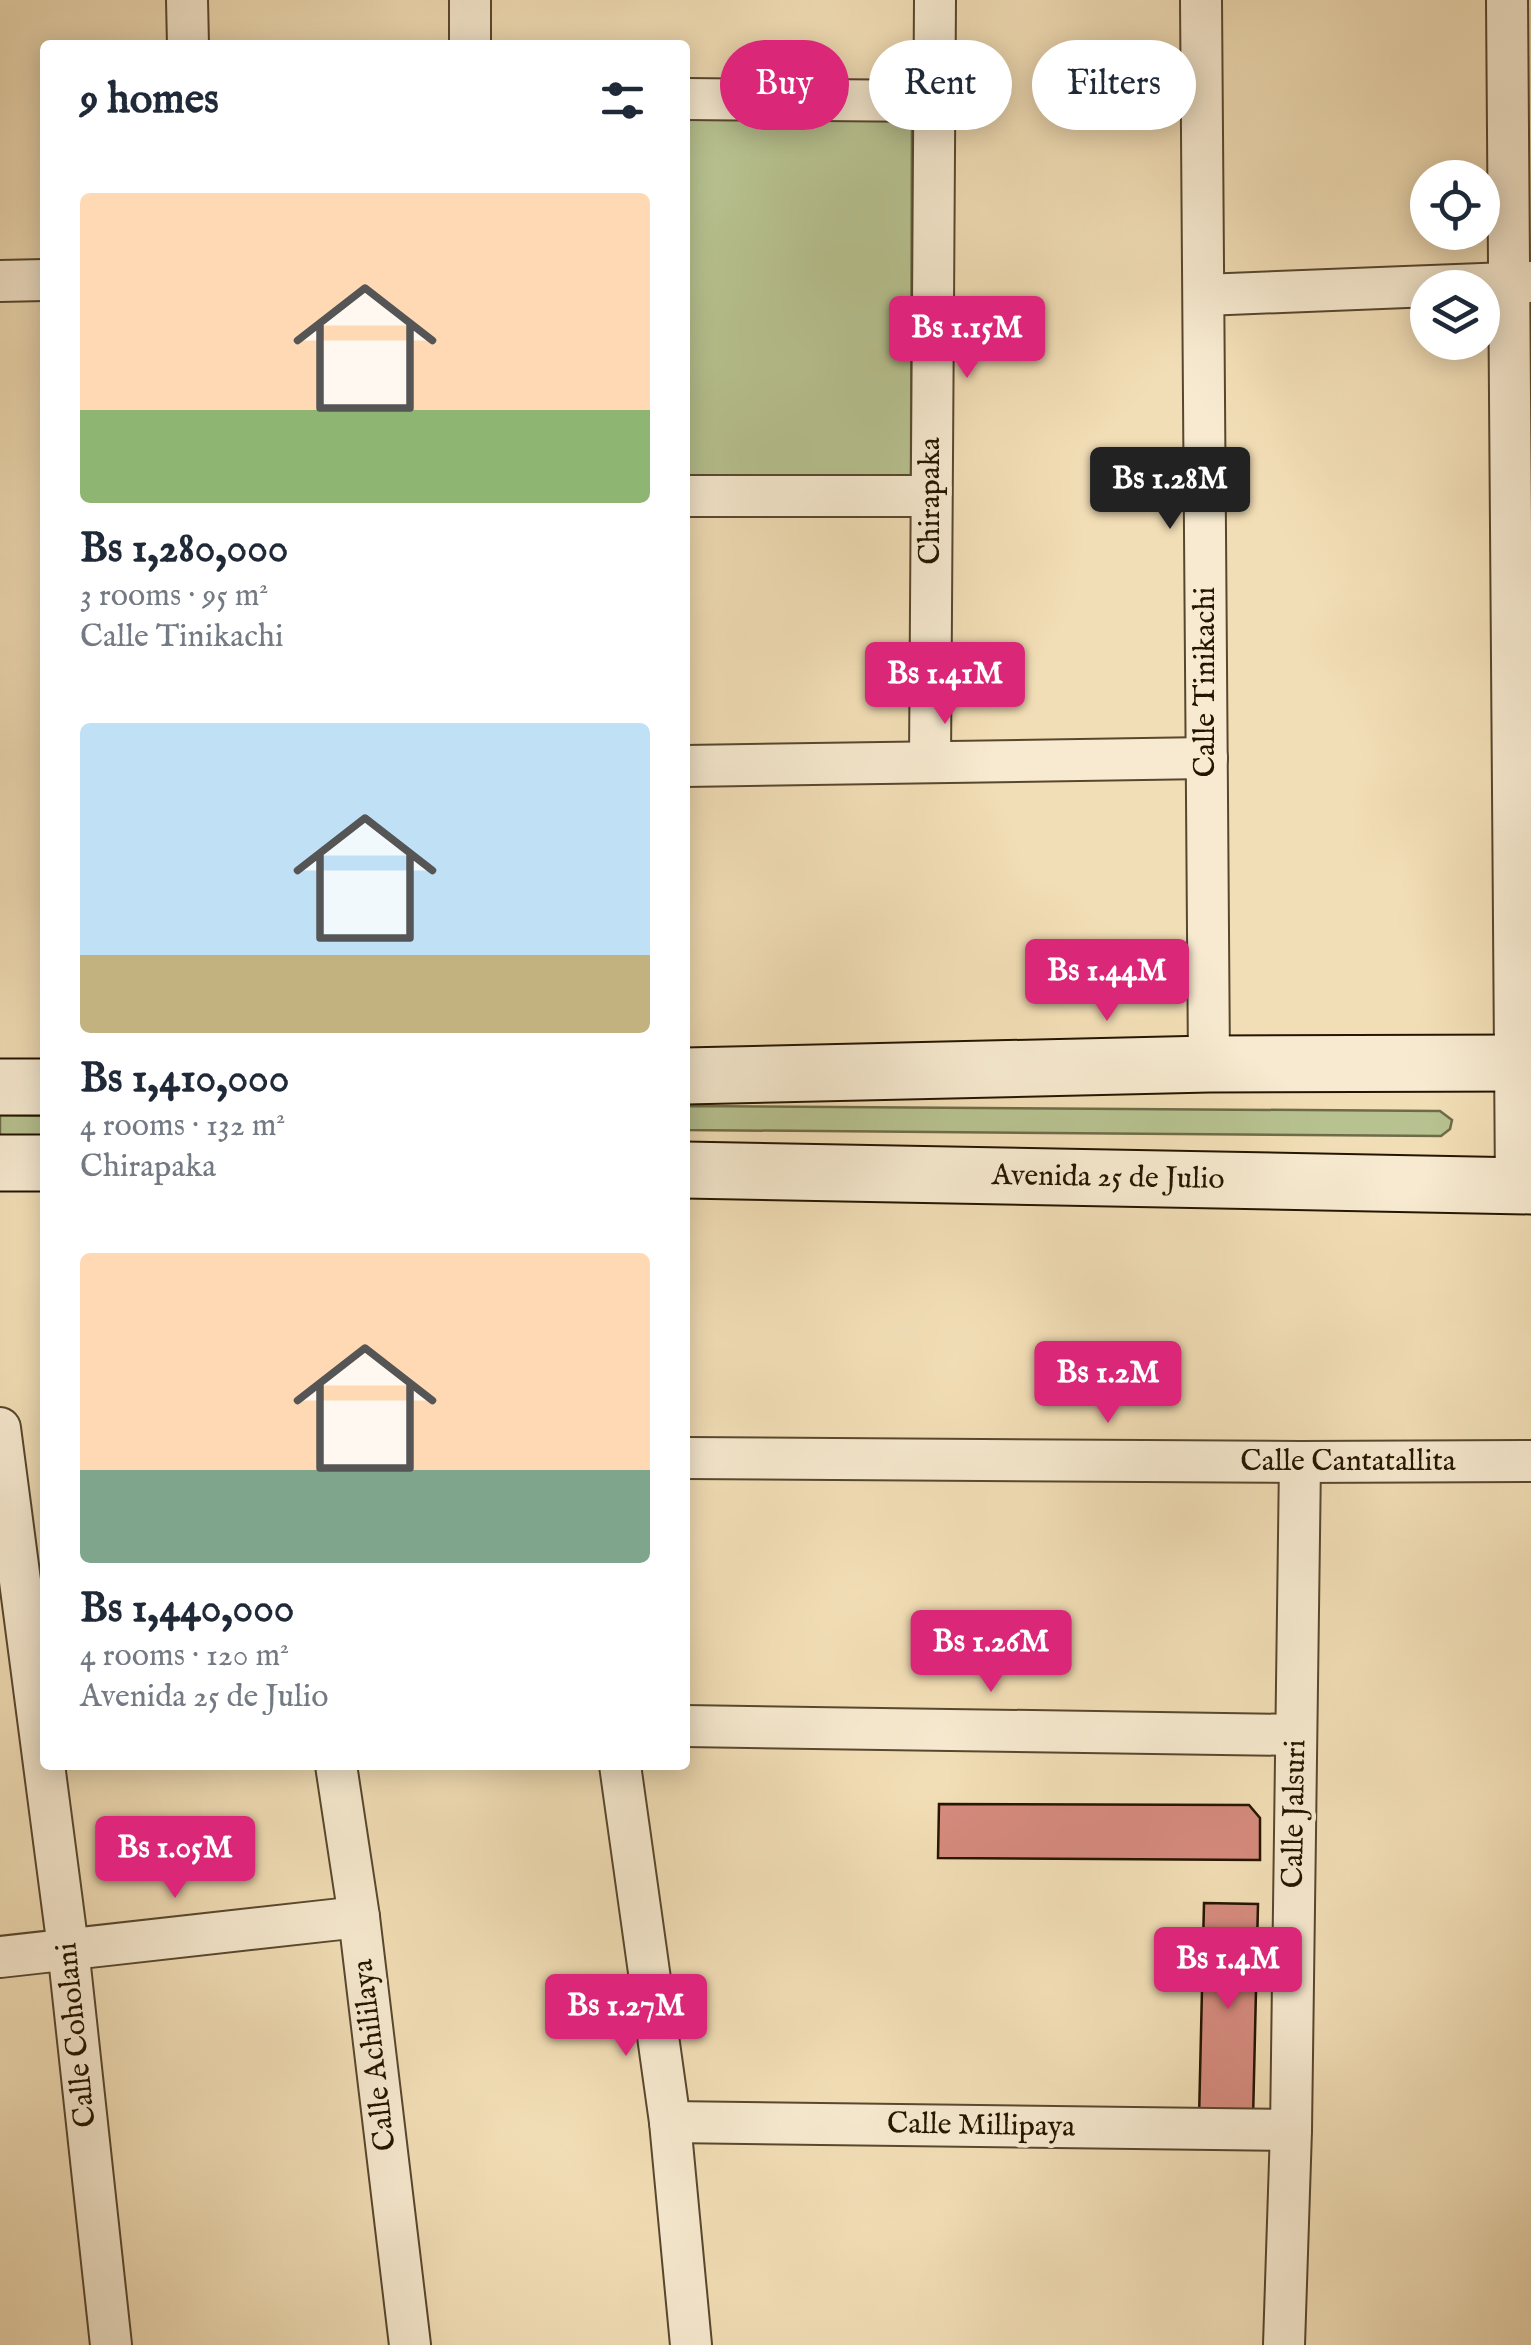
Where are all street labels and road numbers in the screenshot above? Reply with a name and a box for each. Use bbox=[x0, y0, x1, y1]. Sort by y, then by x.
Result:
street label: Chirapaka bbox=[912, 437, 950, 565]
street label: Calle Tinikachi bbox=[1187, 587, 1225, 777]
street label: Avenida 25 de Julio bbox=[990, 1157, 1225, 1199]
street label: Calle Cantatallita bbox=[1240, 1443, 1456, 1481]
street label: Calle Jalsuri bbox=[1275, 1739, 1315, 1889]
street label: Calle Coholani bbox=[48, 1941, 106, 2129]
street label: Calle Achililaya bbox=[344, 1957, 406, 2153]
street label: Calle Millipaya bbox=[887, 2105, 1075, 2147]

